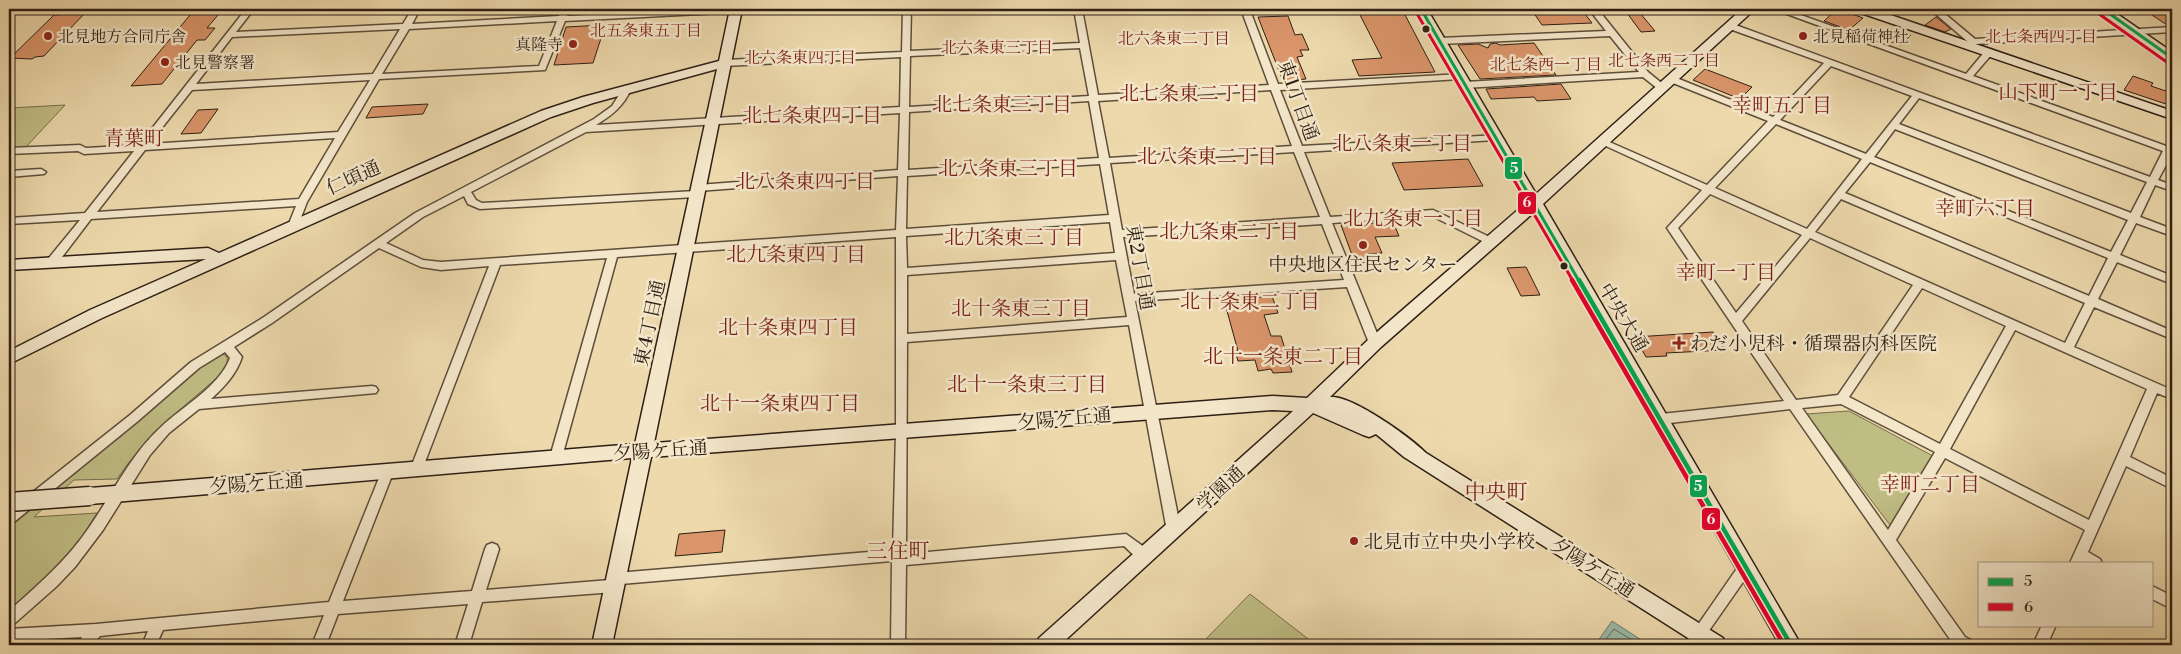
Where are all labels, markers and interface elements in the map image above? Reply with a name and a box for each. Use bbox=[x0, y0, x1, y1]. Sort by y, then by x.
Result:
district label: 北五条東五丁目 bbox=[590, 21, 702, 41]
unlabelled marker bbox=[1421, 24, 1431, 34]
place label: 北見地方合同庁舎 bbox=[58, 27, 186, 47]
place label: 北見稲荷神社 bbox=[1813, 27, 1909, 47]
district label: 北七条西四丁目 bbox=[1985, 27, 2097, 47]
district label: 北六条東二丁目 bbox=[1118, 29, 1230, 49]
marker: 北見地方合同庁舎 bbox=[42, 30, 54, 42]
marker: 北見稲荷神社 bbox=[1797, 30, 1809, 42]
place label: 真隆寺 bbox=[515, 35, 563, 55]
marker: 真隆寺 bbox=[567, 38, 579, 50]
district label: 北六条東三丁目 bbox=[941, 38, 1053, 58]
district label: 北六条東四丁目 bbox=[744, 48, 856, 68]
district label: 北七条西二丁目 bbox=[1608, 51, 1720, 71]
place label: 北見警察署 bbox=[175, 53, 255, 73]
district label: 北七条西一丁目 bbox=[1490, 55, 1602, 75]
marker: 北見警察署 bbox=[159, 56, 171, 68]
street label: 東1丁目通 bbox=[1272, 57, 1324, 144]
district label: 山下町一丁目 bbox=[1998, 81, 2118, 106]
district label: 北七条東二丁目 bbox=[1119, 82, 1259, 107]
district label: 北七条東三丁目 bbox=[932, 93, 1072, 118]
district label: 幸町五丁目 bbox=[1732, 94, 1832, 119]
district label: 北七条東四丁目 bbox=[742, 104, 882, 129]
district label: 青葉町 bbox=[104, 127, 164, 152]
district label: 北八条東一丁目 bbox=[1332, 132, 1472, 157]
district label: 北八条東二丁目 bbox=[1137, 145, 1277, 170]
street label: 仁頃通 bbox=[322, 155, 384, 200]
line badge: 5 bbox=[1504, 156, 1523, 180]
district label: 北八条東三丁目 bbox=[938, 157, 1078, 182]
text: 5 bbox=[1510, 160, 1519, 178]
district label: 北八条東四丁目 bbox=[735, 170, 875, 195]
line badge: 6 bbox=[1517, 191, 1537, 215]
text: 6 bbox=[1523, 194, 1532, 212]
district label: 幸町六丁目 bbox=[1935, 197, 2035, 222]
district label: 北九条東一丁目 bbox=[1343, 207, 1483, 232]
district label: 北九条東二丁目 bbox=[1159, 220, 1299, 245]
street label: 東2丁目通 bbox=[1121, 222, 1159, 312]
district label: 北九条東三丁目 bbox=[944, 226, 1084, 251]
marker: 中央地区住民センター bbox=[1357, 239, 1369, 251]
district label: 北九条東四丁目 bbox=[726, 243, 866, 268]
place label: 中央地区住民センター bbox=[1268, 253, 1458, 277]
unlabelled marker bbox=[1559, 261, 1569, 271]
district label: 幸町一丁目 bbox=[1676, 261, 1776, 286]
street label: 東4丁目通 bbox=[629, 278, 671, 368]
street label: 中央大通 bbox=[1593, 279, 1653, 356]
district label: 北十条東二丁目 bbox=[1180, 290, 1320, 315]
district label: 北十条東三丁目 bbox=[951, 297, 1091, 322]
district label: 北十条東四丁目 bbox=[718, 316, 858, 341]
place label: わだ小児科・循環器内科医院 bbox=[1690, 332, 1937, 356]
marker: わだ小児科・循環器内科医院 bbox=[1672, 336, 1686, 350]
district label: 北十一条東二丁目 bbox=[1203, 345, 1363, 370]
district label: 北十一条東三丁目 bbox=[947, 373, 1107, 398]
district label: 北十一条東四丁目 bbox=[700, 392, 860, 417]
street label: 夕陽ケ丘通 bbox=[1016, 403, 1112, 435]
street label: 夕陽ケ丘通 bbox=[612, 436, 708, 466]
street label: 学園通 bbox=[1192, 461, 1250, 517]
street label: 夕陽ケ丘通 bbox=[208, 469, 304, 499]
district label: 幸町二丁目 bbox=[1880, 473, 1980, 498]
line badge: 5 bbox=[1689, 474, 1708, 498]
text: 5 bbox=[1694, 478, 1703, 496]
district label: 中央町 bbox=[1465, 480, 1528, 506]
line badge: 6 bbox=[1701, 507, 1721, 531]
text: 6 bbox=[1707, 511, 1716, 529]
place label: 北見市立中央小学校 bbox=[1364, 530, 1535, 554]
street label: 夕陽ケ丘通 bbox=[1546, 532, 1639, 603]
marker: 北見市立中央小学校 bbox=[1348, 535, 1360, 547]
district label: 三住町 bbox=[867, 539, 930, 565]
legend bbox=[1978, 562, 2154, 626]
text: 5 bbox=[2024, 572, 2032, 591]
text: 6 bbox=[2024, 598, 2033, 617]

